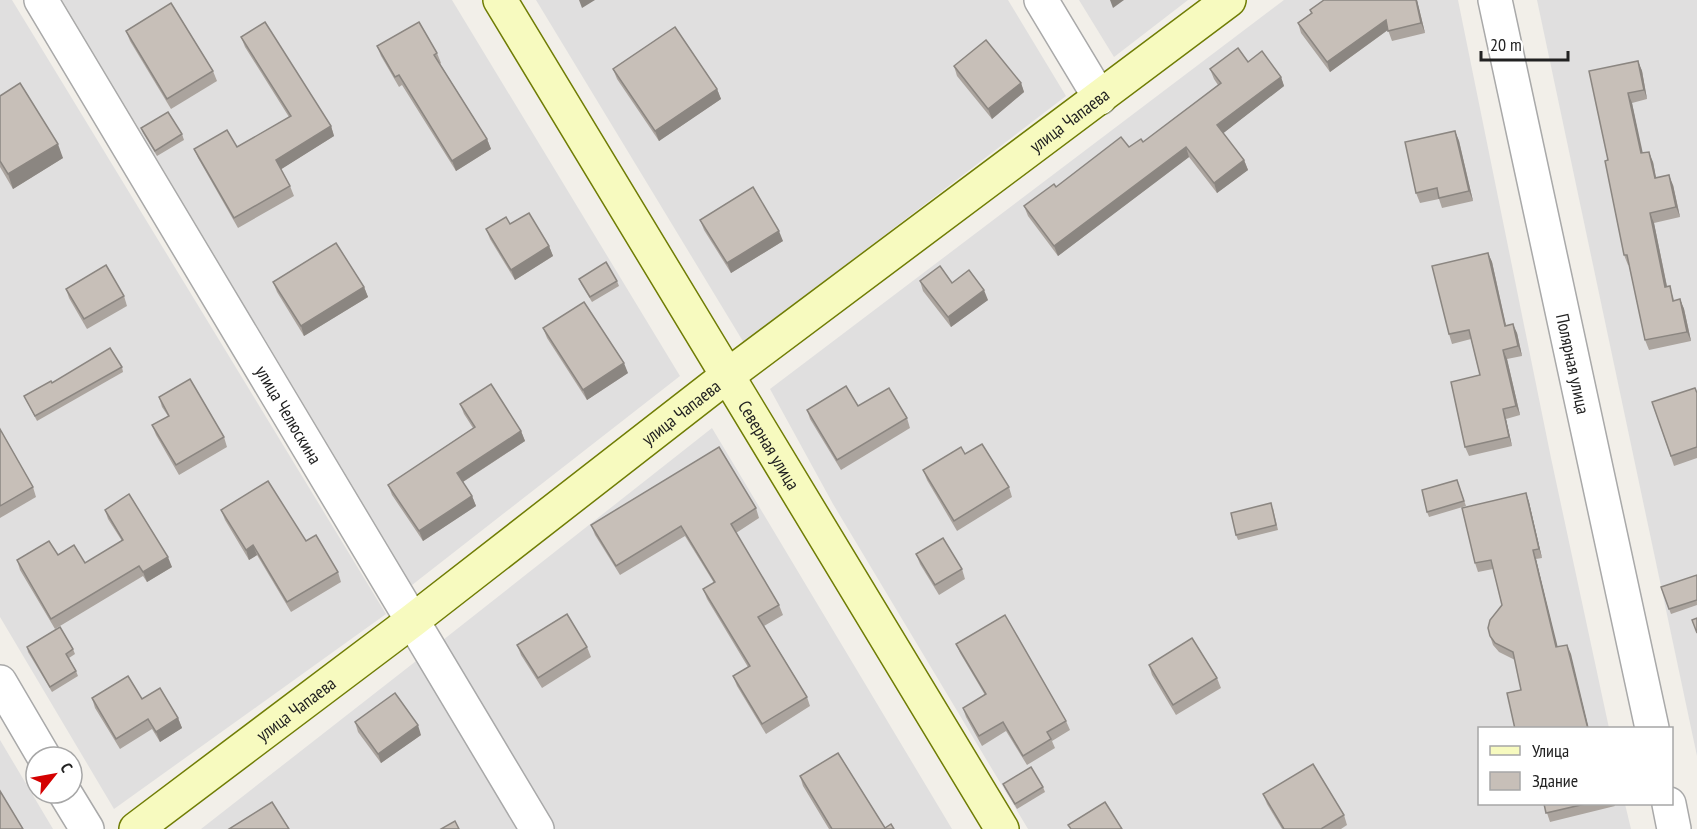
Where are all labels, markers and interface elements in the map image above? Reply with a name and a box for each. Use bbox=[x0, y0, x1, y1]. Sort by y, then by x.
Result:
scale bar bbox=[1481, 24, 1568, 62]
text: 20 m bbox=[1490, 33, 1522, 56]
street label: улица Чапаева bbox=[1025, 83, 1113, 157]
street label: Полярная улица bbox=[1551, 311, 1595, 416]
street label: улица Челюскина bbox=[251, 361, 327, 468]
street label: улица Чапаева bbox=[637, 374, 725, 450]
street label: Северная улица bbox=[734, 396, 805, 494]
street label: улица Чапаева bbox=[251, 671, 340, 746]
legend bbox=[1478, 727, 1673, 805]
text: Улица bbox=[1532, 739, 1569, 762]
north arrow bbox=[24, 745, 84, 805]
text: С bbox=[56, 759, 78, 776]
text: Здание bbox=[1532, 769, 1578, 792]

